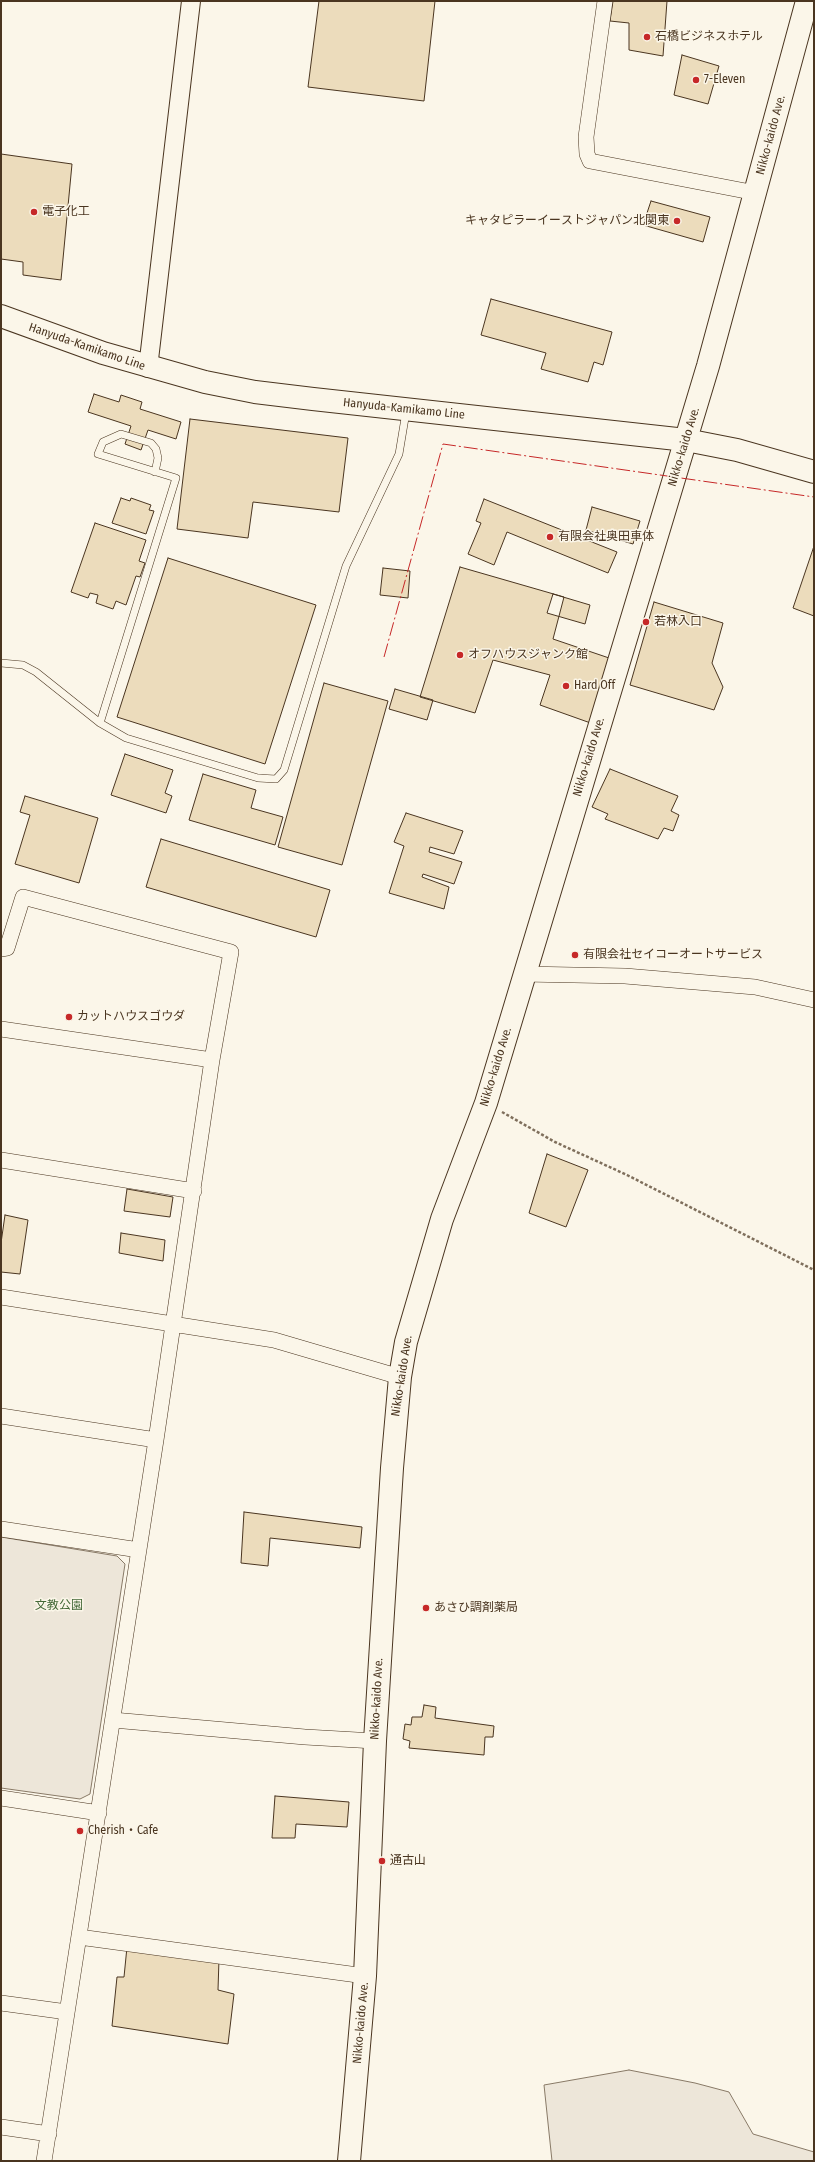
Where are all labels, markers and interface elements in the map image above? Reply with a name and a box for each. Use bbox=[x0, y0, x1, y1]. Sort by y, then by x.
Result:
place label: 石橋ビジネスホテル bbox=[655, 30, 763, 44]
marker: 石橋ビジネスホテル bbox=[642, 32, 652, 42]
place label: 7-Eleven bbox=[704, 73, 745, 87]
marker: 7-Eleven bbox=[691, 75, 701, 85]
street label: Nikko-kaido Ave. bbox=[753, 94, 789, 176]
place label: 電子化工 bbox=[42, 205, 90, 219]
marker: 電子化工 bbox=[29, 207, 39, 217]
place label: キャタピラーイーストジャパン北関東 bbox=[465, 214, 669, 228]
marker: キャタピラーイーストジャパン北関東 bbox=[672, 216, 682, 226]
street label: Hanyuda-Kamikamo Line bbox=[27, 320, 147, 374]
street label: Hanyuda-Kamikamo Line bbox=[342, 395, 466, 423]
street label: Nikko-kaido Ave. bbox=[665, 406, 703, 488]
place label: 有限会社奥田車体 bbox=[558, 530, 654, 544]
marker: 有限会社奥田車体 bbox=[545, 532, 555, 542]
place label: 若林入口 bbox=[654, 615, 702, 629]
marker: 若林入口 bbox=[641, 617, 651, 627]
place label: オフハウスジャンク館 bbox=[468, 648, 588, 662]
marker: オフハウスジャンク館 bbox=[455, 650, 465, 660]
place label: Hard Off bbox=[574, 679, 615, 693]
marker: Hard Off bbox=[561, 681, 571, 691]
street label: Nikko-kaido Ave. bbox=[570, 716, 608, 798]
place label: 有限会社セイコーオートサービス bbox=[583, 948, 763, 962]
marker: 有限会社セイコーオートサービス bbox=[570, 950, 580, 960]
place label: カットハウスゴウダ bbox=[77, 1010, 185, 1024]
marker: カットハウスゴウダ bbox=[64, 1012, 74, 1022]
street label: Nikko-kaido Ave. bbox=[477, 1026, 515, 1108]
street label: Nikko-kaido Ave. bbox=[388, 1334, 416, 1418]
park label: 文教公園 bbox=[35, 1599, 83, 1613]
place label: あさひ調剤薬局 bbox=[434, 1601, 518, 1615]
marker: あさひ調剤薬局 bbox=[421, 1603, 431, 1613]
street label: Nikko-kaido Ave. bbox=[368, 1658, 386, 1740]
place label: Cherish・Cafe bbox=[88, 1824, 158, 1838]
marker: Cherish・Cafe bbox=[75, 1826, 85, 1836]
place label: 通古山 bbox=[390, 1854, 426, 1868]
marker: 通古山 bbox=[377, 1856, 387, 1866]
street label: Nikko-kaido Ave. bbox=[350, 1982, 372, 2064]

